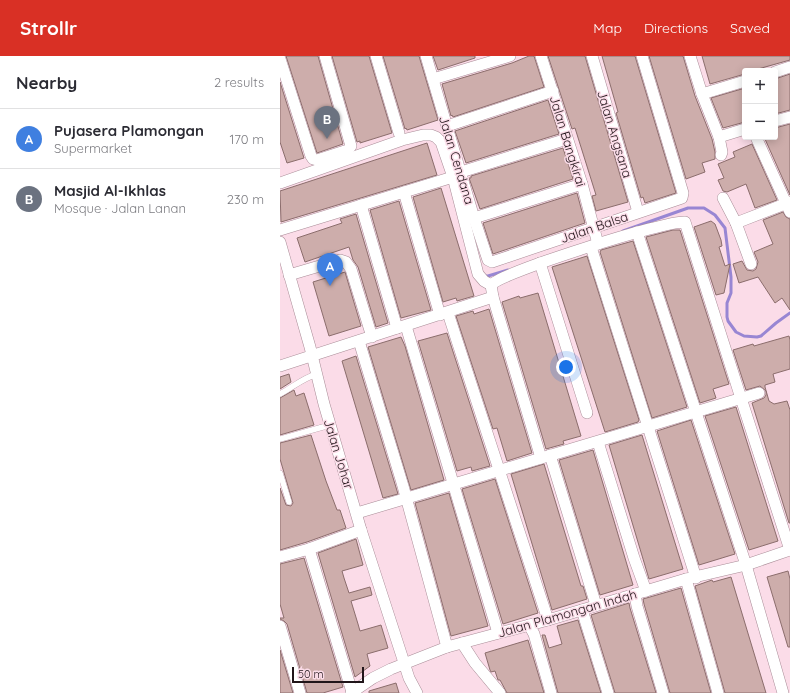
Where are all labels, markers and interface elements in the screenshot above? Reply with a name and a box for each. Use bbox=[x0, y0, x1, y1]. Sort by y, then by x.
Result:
text: Strollr bbox=[20, 16, 77, 40]
text: Map bbox=[593, 19, 622, 37]
text: Directions bbox=[644, 19, 708, 37]
text: Saved bbox=[730, 19, 770, 37]
map controls bbox=[742, 68, 778, 140]
button: + bbox=[742, 68, 778, 104]
text: Nearby bbox=[16, 72, 77, 93]
text: 2 results bbox=[214, 74, 264, 90]
street label: Jalan Angsana bbox=[594, 88, 636, 180]
street label: Jalan Bangkirai bbox=[547, 93, 589, 189]
button: − bbox=[742, 104, 778, 140]
pin: B bbox=[314, 106, 340, 139]
street label: Jalan Cendana bbox=[436, 114, 478, 206]
text: Pujasera Plamongan bbox=[54, 121, 204, 140]
text: A bbox=[25, 131, 33, 147]
text: 170 m bbox=[229, 131, 264, 147]
text: Supermarket bbox=[54, 140, 132, 156]
text: Masjid Al-Ikhlas bbox=[54, 181, 166, 200]
text: B bbox=[25, 191, 33, 207]
text: 230 m bbox=[227, 191, 264, 207]
text: Mosque · Jalan Lanan bbox=[54, 200, 186, 216]
street label: Jalan Balsa bbox=[558, 208, 630, 246]
pin: A bbox=[317, 253, 343, 286]
your location bbox=[556, 357, 576, 377]
street label: Jalan Johar bbox=[321, 417, 357, 491]
street label: Jalan Plamongan Indah bbox=[496, 585, 638, 641]
scale bar bbox=[292, 665, 364, 684]
text: 50 m bbox=[298, 667, 324, 681]

